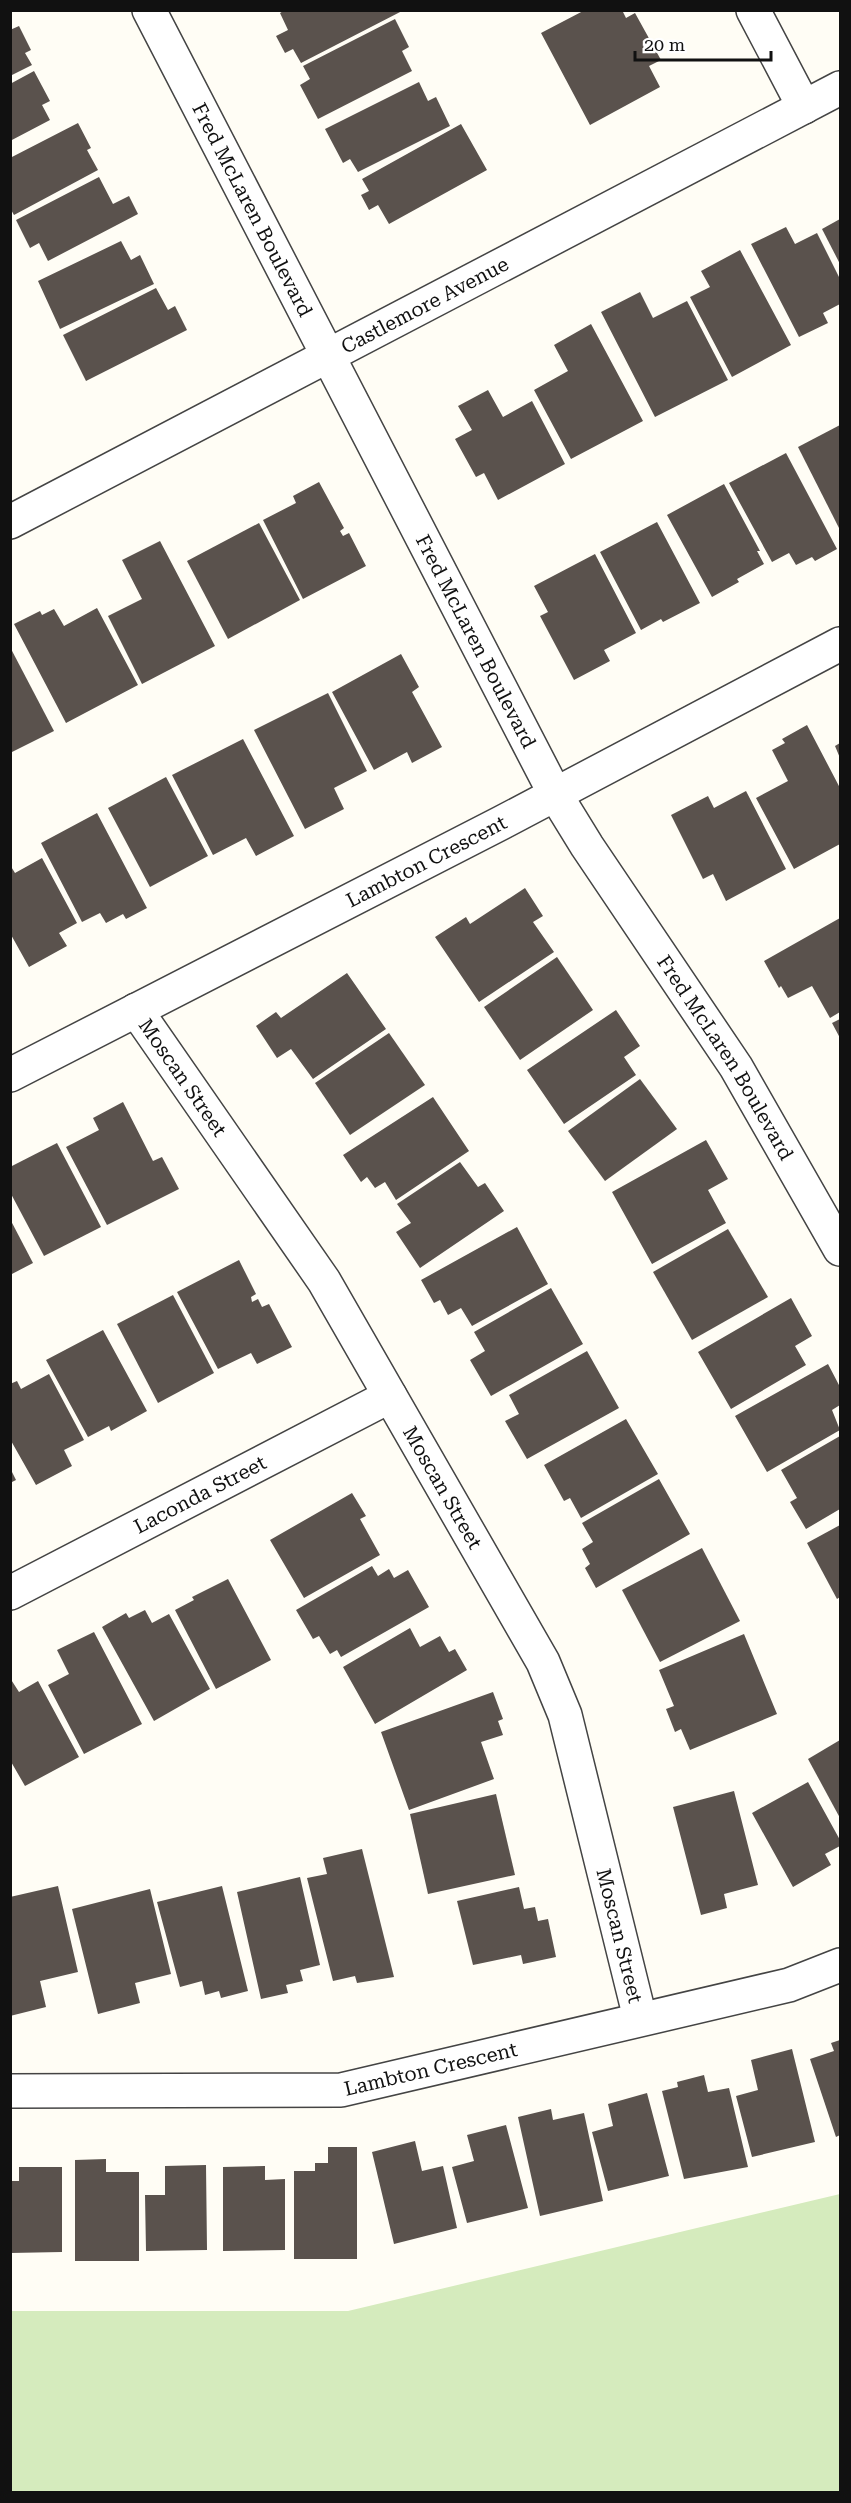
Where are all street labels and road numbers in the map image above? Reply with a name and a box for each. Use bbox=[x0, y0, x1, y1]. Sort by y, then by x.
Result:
street label: Fred McLaren Boulevard bbox=[187, 99, 318, 321]
street label: Castlemore Avenue bbox=[337, 251, 513, 359]
street label: Fred McLaren Boulevard bbox=[411, 530, 541, 752]
street label: Lambton Crescent bbox=[342, 810, 511, 912]
street label: Fred McLaren Boulevard bbox=[652, 951, 799, 1164]
street label: Moscan Street bbox=[134, 1014, 232, 1141]
street label: Moscan Street bbox=[398, 1422, 488, 1554]
street label: Laconda Street bbox=[130, 1450, 271, 1539]
street label: Moscan Street bbox=[591, 1866, 648, 2006]
street label: Lambton Crescent bbox=[342, 2037, 520, 2101]

